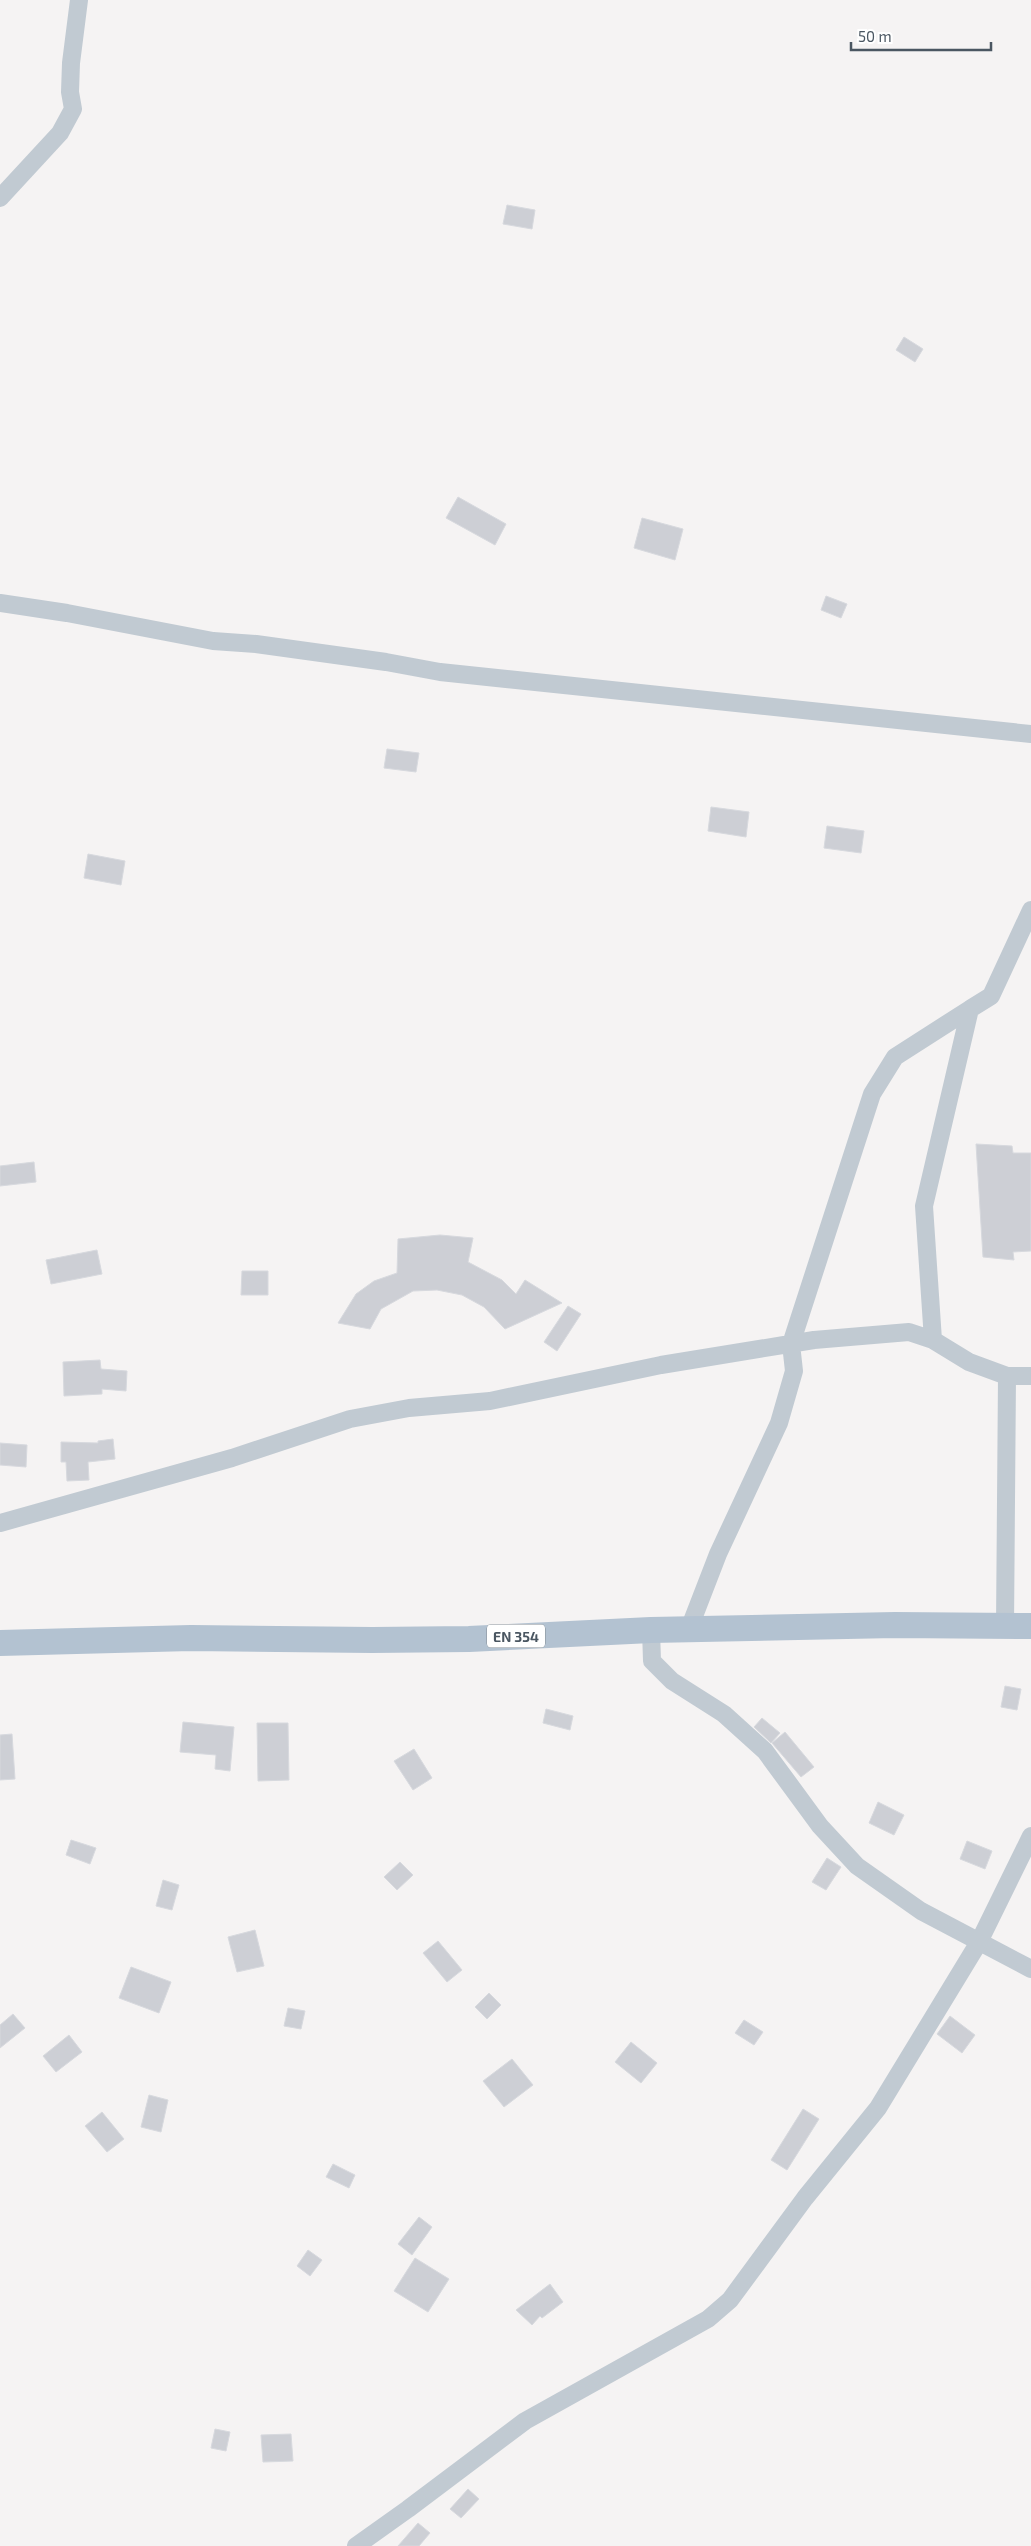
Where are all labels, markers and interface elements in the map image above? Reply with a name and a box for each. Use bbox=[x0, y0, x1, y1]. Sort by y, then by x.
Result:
scale bar bbox=[851, 20, 991, 52]
text: 50 m bbox=[858, 27, 892, 45]
road number: EN 354 bbox=[487, 1624, 545, 1648]

